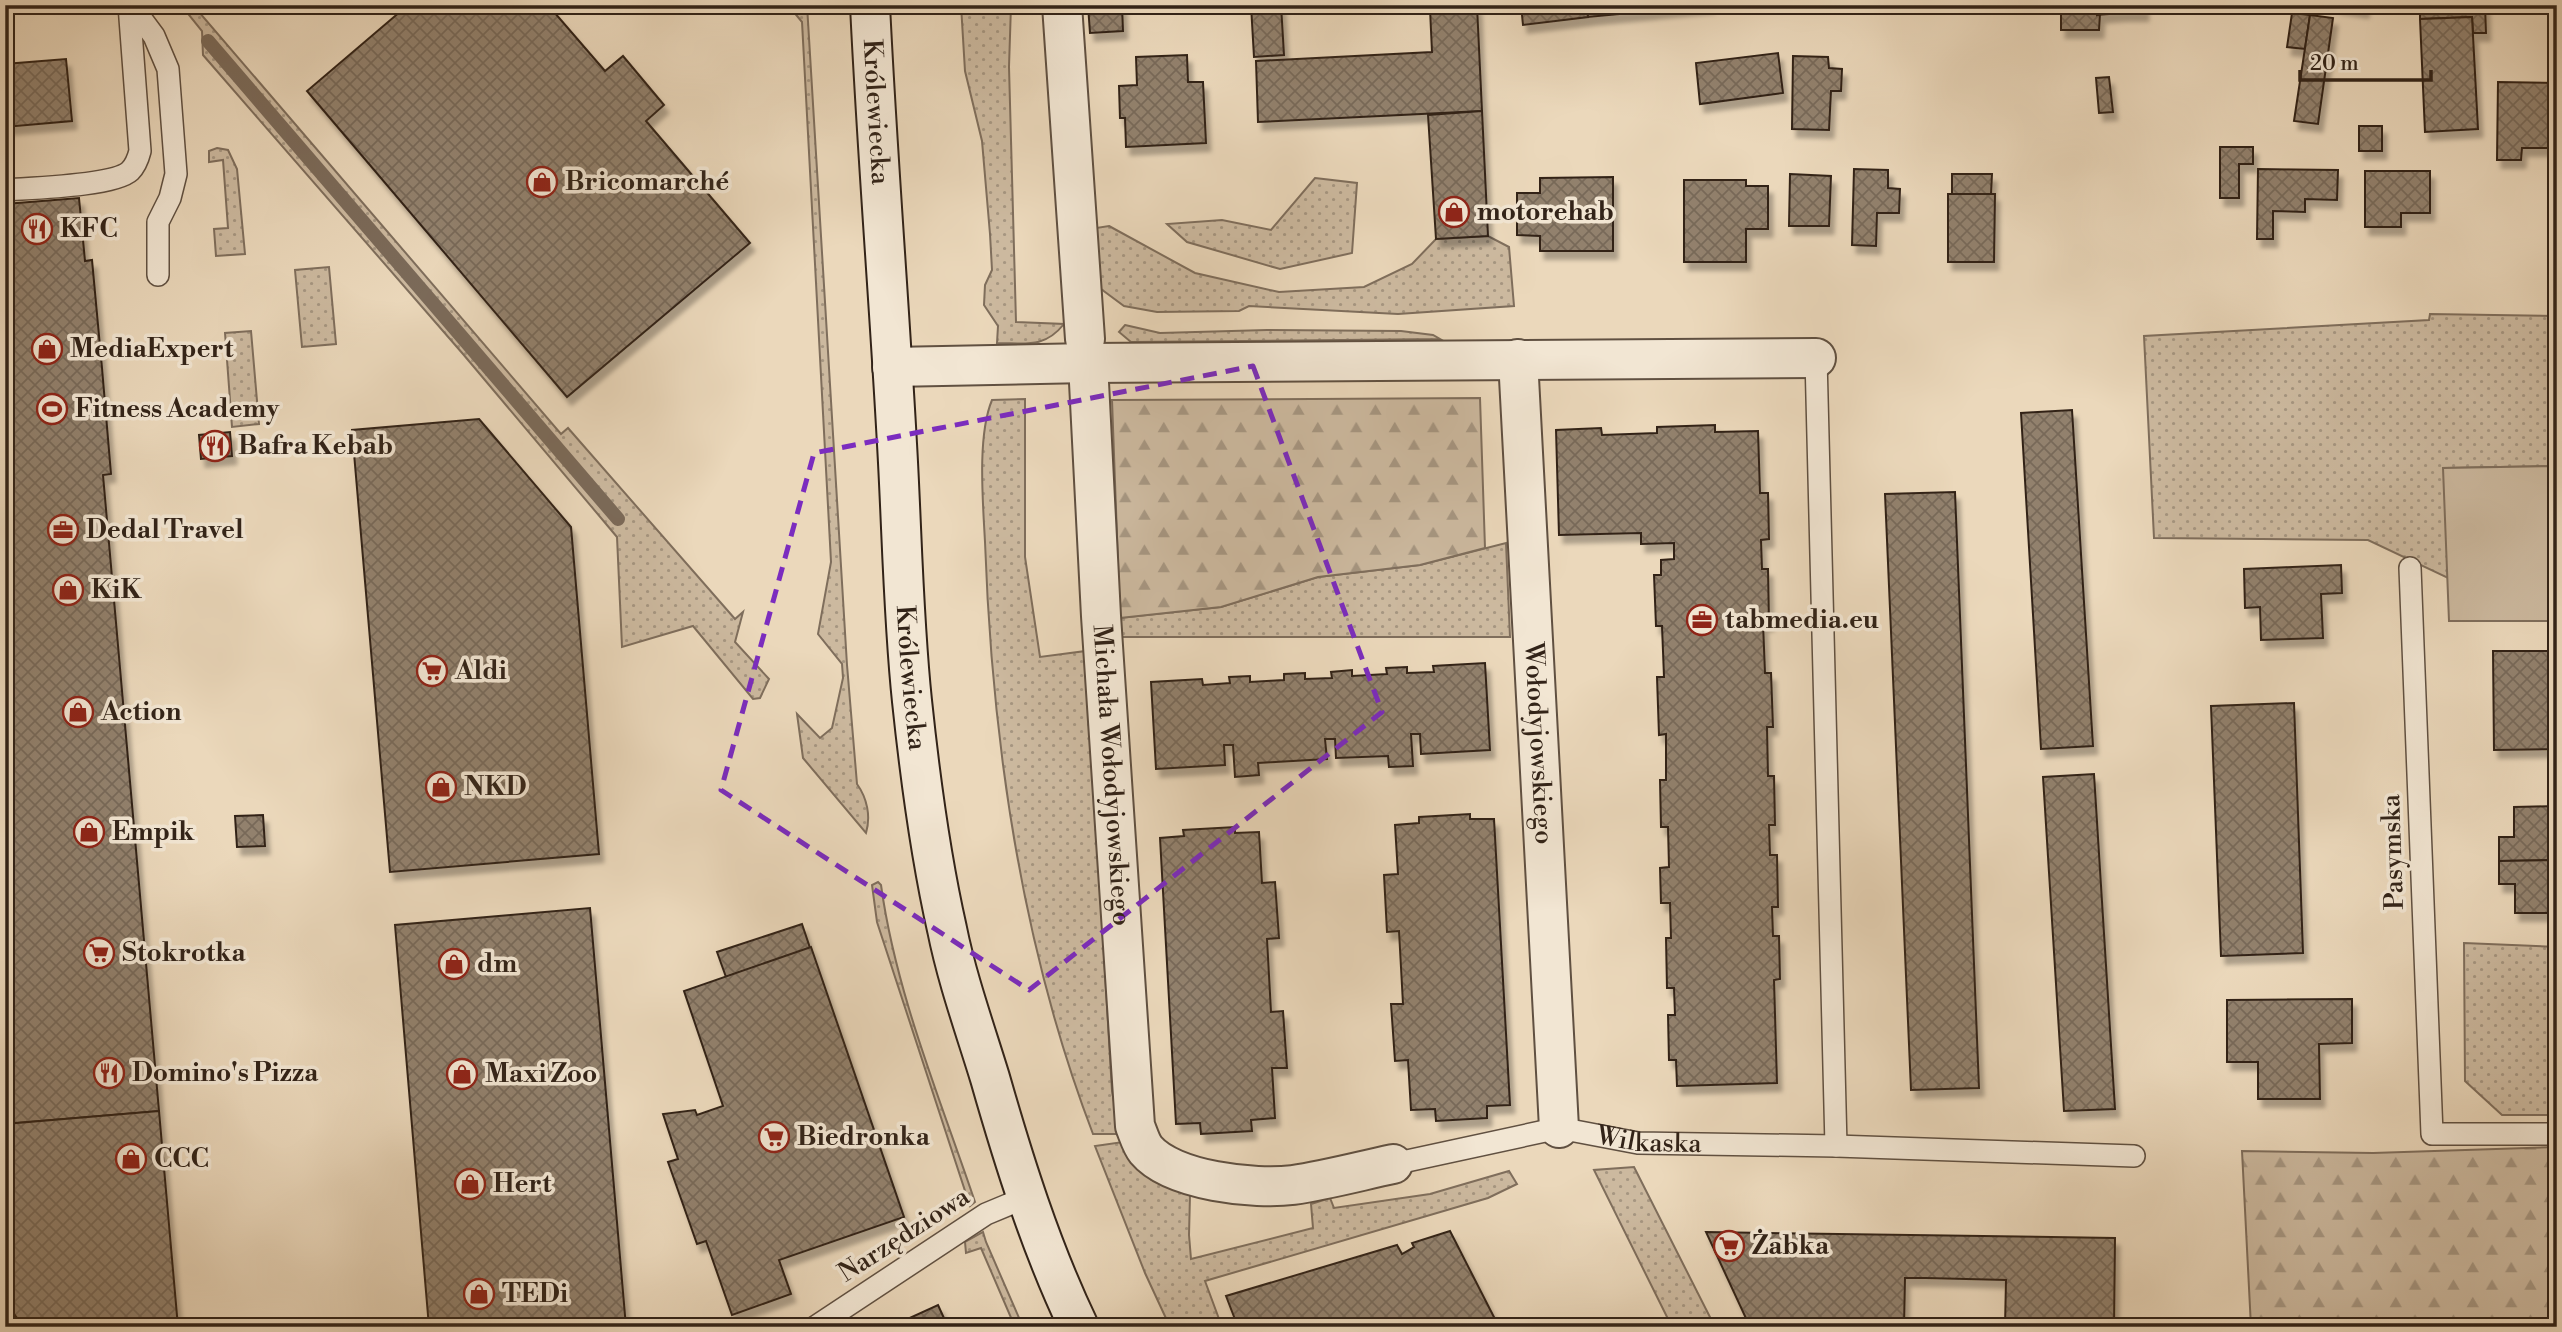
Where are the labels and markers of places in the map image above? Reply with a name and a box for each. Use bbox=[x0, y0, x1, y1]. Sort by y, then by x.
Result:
shop icon: Bricomarché bbox=[525, 165, 559, 199]
place label: Bricomarché bbox=[565, 166, 729, 198]
shop icon: motorehab bbox=[1437, 195, 1471, 229]
place label: motorehab bbox=[1477, 196, 1614, 228]
restaurant icon: KFC bbox=[20, 212, 54, 246]
place label: KFC bbox=[60, 213, 118, 245]
shop icon: MediaExpert bbox=[30, 332, 64, 366]
place label: MediaExpert bbox=[70, 333, 234, 365]
sports icon: Fitness Academy bbox=[35, 392, 69, 426]
place label: Fitness Academy bbox=[75, 393, 280, 425]
restaurant icon: Bafra Kebab bbox=[198, 429, 232, 463]
place label: Bafra Kebab bbox=[238, 430, 393, 462]
office icon: Dedal Travel bbox=[46, 513, 80, 547]
place label: Dedal Travel bbox=[86, 514, 244, 546]
shop icon: KiK bbox=[51, 573, 85, 607]
place label: KiK bbox=[91, 574, 142, 606]
office icon: tabmedia.eu bbox=[1685, 603, 1719, 637]
place label: tabmedia.eu bbox=[1725, 604, 1879, 636]
supermarket icon: Aldi bbox=[415, 654, 449, 688]
place label: Aldi bbox=[454, 655, 507, 687]
shop icon: Action bbox=[61, 695, 95, 729]
place label: Action bbox=[100, 696, 182, 728]
shop icon: NKD bbox=[424, 770, 458, 804]
place label: NKD bbox=[464, 771, 526, 803]
shop icon: Empik bbox=[72, 815, 106, 849]
place label: Empik bbox=[112, 816, 195, 848]
supermarket icon: Stokrotka bbox=[82, 936, 116, 970]
place label: Stokrotka bbox=[122, 937, 246, 969]
shop icon: dm bbox=[437, 947, 471, 981]
place label: dm bbox=[477, 948, 517, 980]
restaurant icon: Domino's Pizza bbox=[92, 1056, 126, 1090]
place label: Domino's Pizza bbox=[132, 1057, 319, 1089]
shop icon: Maxi Zoo bbox=[445, 1057, 479, 1091]
place label: Maxi Zoo bbox=[485, 1058, 597, 1090]
supermarket icon: Biedronka bbox=[757, 1120, 791, 1154]
place label: Biedronka bbox=[797, 1121, 931, 1153]
shop icon: CCC bbox=[114, 1142, 148, 1176]
place label: CCC bbox=[154, 1143, 209, 1175]
shop icon: Hert bbox=[453, 1167, 487, 1201]
place label: Hert bbox=[493, 1168, 552, 1200]
place label: Żabka bbox=[1752, 1228, 1830, 1262]
supermarket icon: Żabka bbox=[1712, 1229, 1746, 1263]
shop icon: TEDi bbox=[462, 1277, 496, 1311]
place label: TEDi bbox=[502, 1278, 568, 1310]

